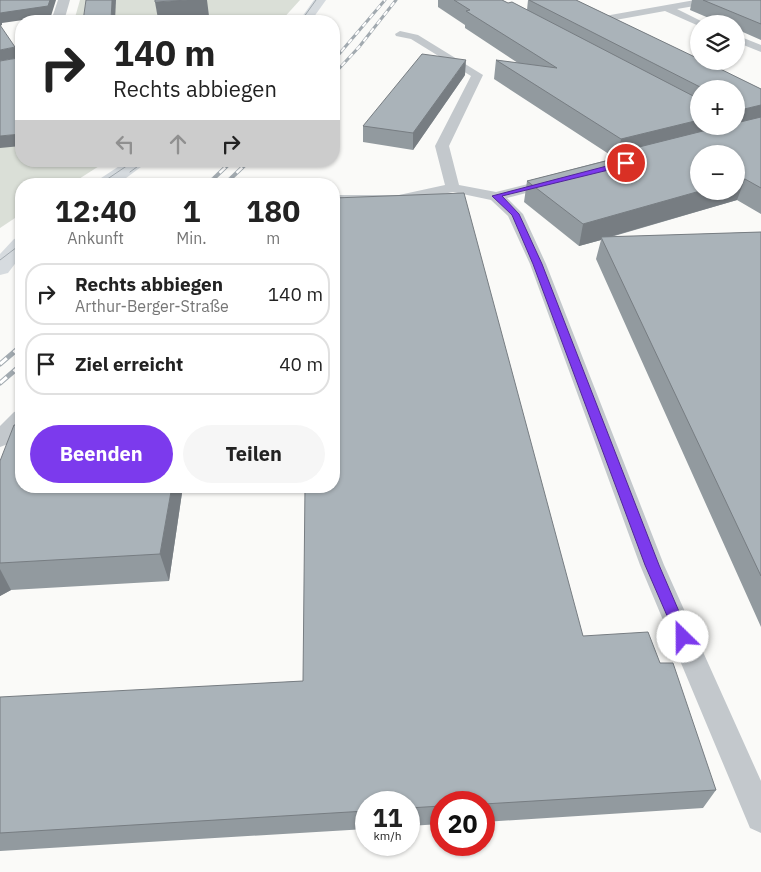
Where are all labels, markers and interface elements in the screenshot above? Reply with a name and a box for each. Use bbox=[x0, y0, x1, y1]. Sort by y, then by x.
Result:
map controls bbox=[690, 15, 745, 200]
button: layers bbox=[690, 15, 745, 70]
text: 140 m bbox=[113, 30, 216, 76]
icon: right bbox=[30, 35, 95, 100]
text: Rechts abbiegen bbox=[113, 74, 277, 103]
button: + bbox=[690, 80, 745, 135]
icon: left bbox=[111, 130, 139, 158]
icon: ahead bbox=[164, 130, 192, 158]
icon: right bbox=[217, 130, 245, 158]
pin bbox=[605, 142, 647, 184]
button: − bbox=[690, 145, 745, 200]
icon: arrive bbox=[612, 149, 640, 177]
text: 12:40 bbox=[55, 191, 137, 230]
text: 1 bbox=[182, 191, 200, 230]
text: 180 bbox=[246, 191, 300, 230]
text: Ankunft bbox=[67, 228, 124, 248]
text: Min. bbox=[176, 228, 207, 248]
text: m bbox=[266, 228, 280, 248]
text: Rechts abbiegen bbox=[75, 272, 223, 296]
icon: right bbox=[32, 280, 60, 308]
text: 140 m bbox=[268, 282, 323, 306]
text: Arthur-Berger-Straße bbox=[75, 296, 229, 316]
icon: arrive bbox=[32, 350, 60, 378]
text: Ziel erreicht bbox=[75, 352, 183, 376]
text: 40 m bbox=[279, 352, 323, 376]
button: Beenden bbox=[30, 425, 173, 483]
button: Teilen bbox=[183, 425, 325, 483]
position arrow bbox=[656, 610, 708, 662]
speed limit sign: 20 bbox=[430, 791, 495, 856]
text: 11 bbox=[372, 801, 403, 834]
text: km/h bbox=[373, 828, 402, 843]

